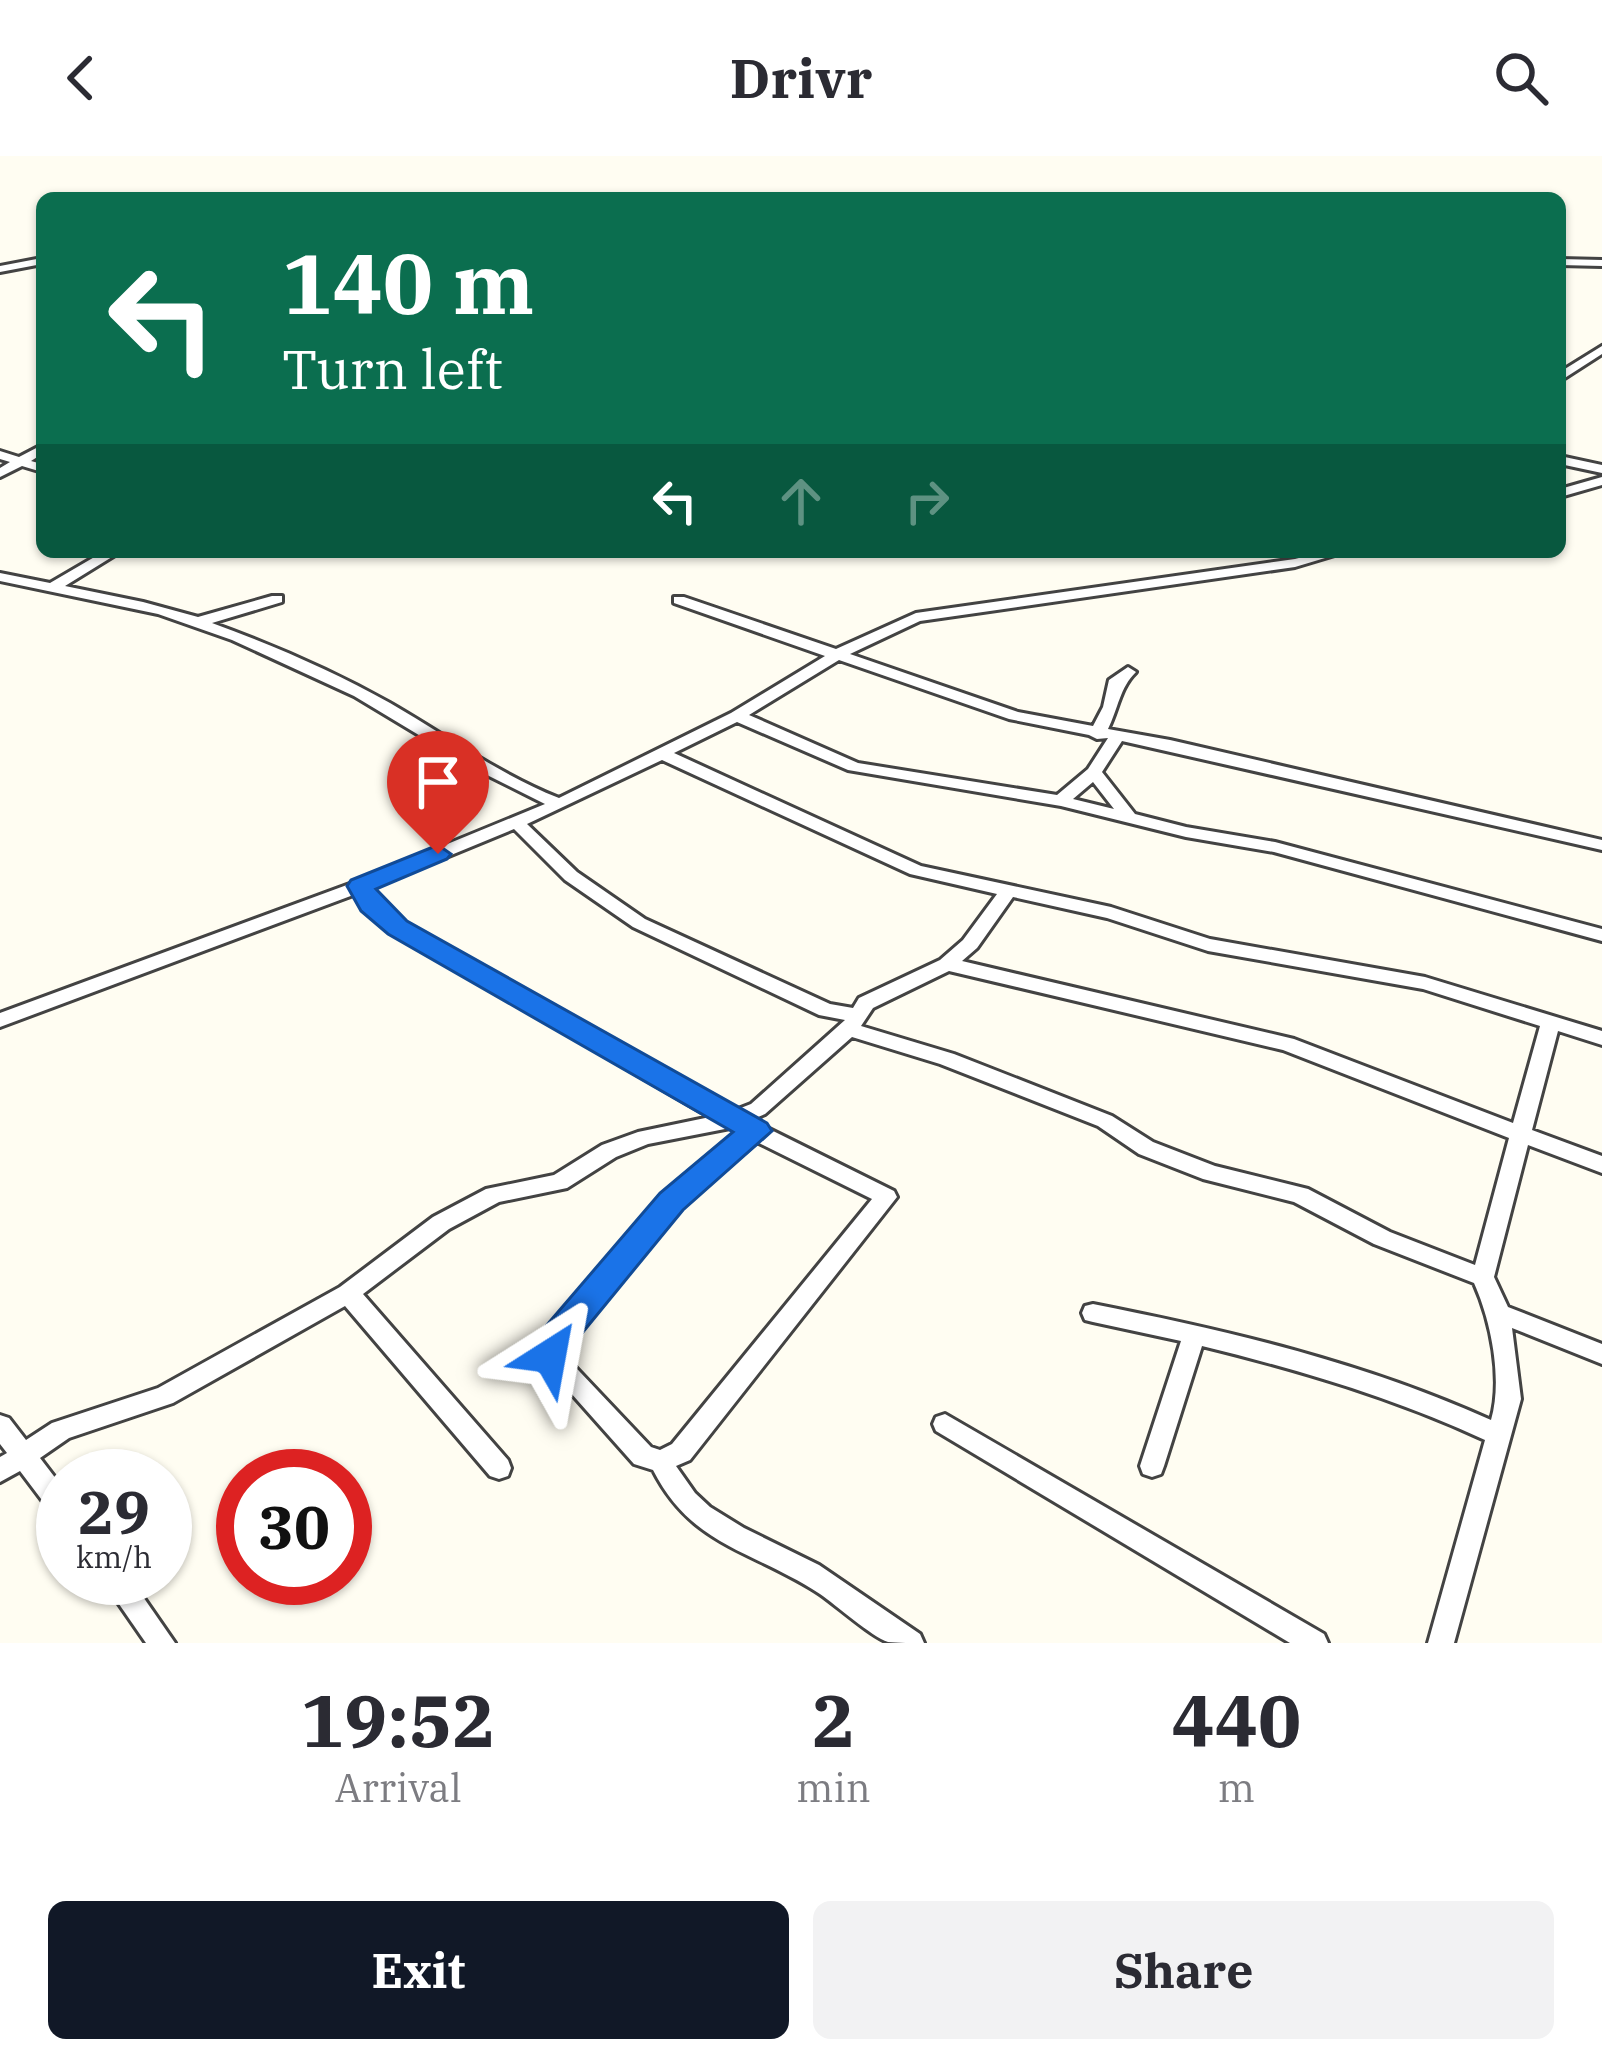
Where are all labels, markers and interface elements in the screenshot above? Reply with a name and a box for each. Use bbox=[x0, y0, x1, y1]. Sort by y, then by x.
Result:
text: Drivr bbox=[730, 43, 872, 113]
icon: back bbox=[48, 45, 114, 111]
icon: search bbox=[1488, 45, 1554, 111]
text: 140 m bbox=[282, 228, 534, 337]
icon: left bbox=[84, 240, 240, 396]
text: Turn left bbox=[282, 334, 503, 404]
icon: left bbox=[642, 468, 708, 534]
icon: ahead bbox=[768, 468, 834, 534]
icon: right bbox=[894, 468, 960, 534]
pin bbox=[387, 731, 489, 854]
icon: arrive bbox=[405, 749, 471, 815]
position arrow bbox=[487, 1293, 613, 1419]
speed limit sign: 30 bbox=[216, 1449, 372, 1605]
text: 29 bbox=[78, 1472, 150, 1551]
text: km/h bbox=[76, 1537, 152, 1576]
text: 19:52 bbox=[301, 1673, 495, 1767]
text: 2 bbox=[812, 1673, 855, 1767]
text: 440 bbox=[1172, 1673, 1301, 1767]
text: Arrival bbox=[335, 1762, 462, 1813]
text: min bbox=[796, 1762, 871, 1813]
text: m bbox=[1218, 1762, 1255, 1813]
button: Exit bbox=[48, 1901, 789, 2039]
button: Share bbox=[813, 1901, 1554, 2039]

